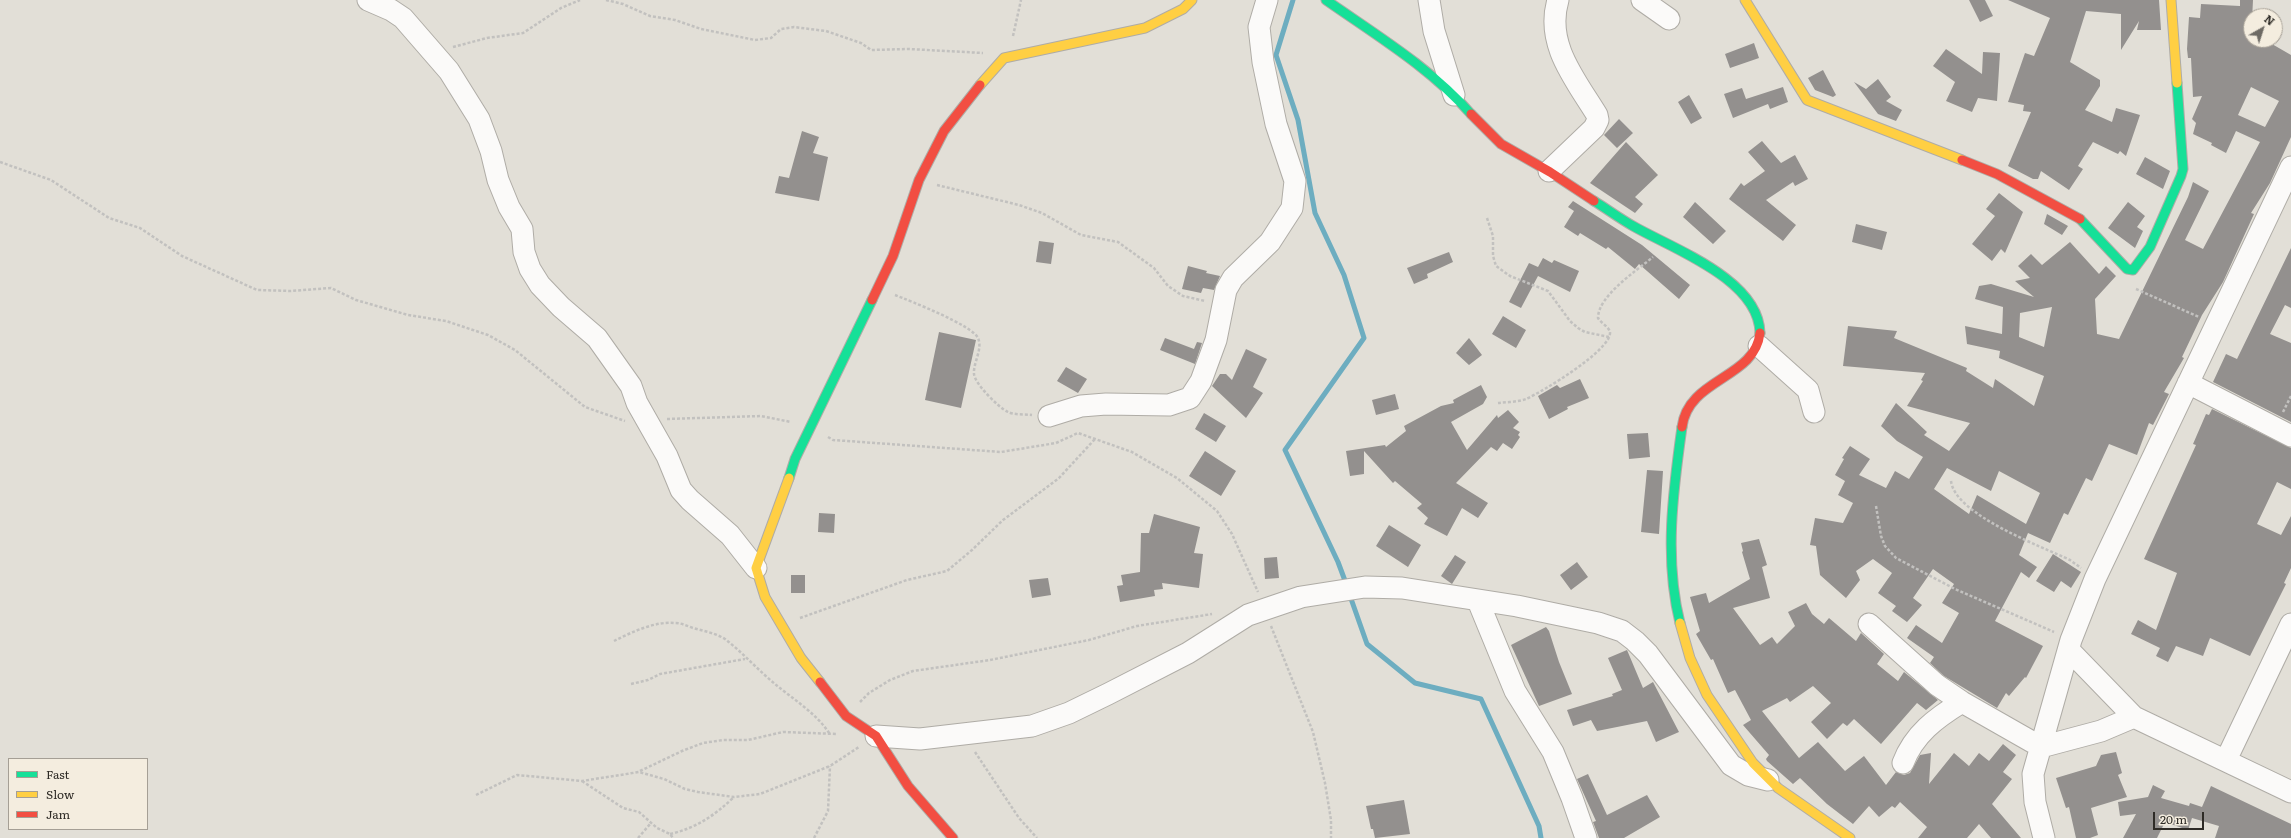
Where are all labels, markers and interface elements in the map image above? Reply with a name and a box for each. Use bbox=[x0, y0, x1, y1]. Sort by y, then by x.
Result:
north arrow bbox=[2243, 8, 2283, 48]
text: N bbox=[2261, 10, 2279, 29]
legend bbox=[8, 758, 148, 830]
text: Fast bbox=[46, 765, 69, 783]
text: Slow bbox=[46, 785, 74, 803]
scale bar bbox=[2155, 804, 2206, 830]
text: Jam bbox=[46, 805, 70, 823]
text: 20 m bbox=[2160, 810, 2187, 828]

